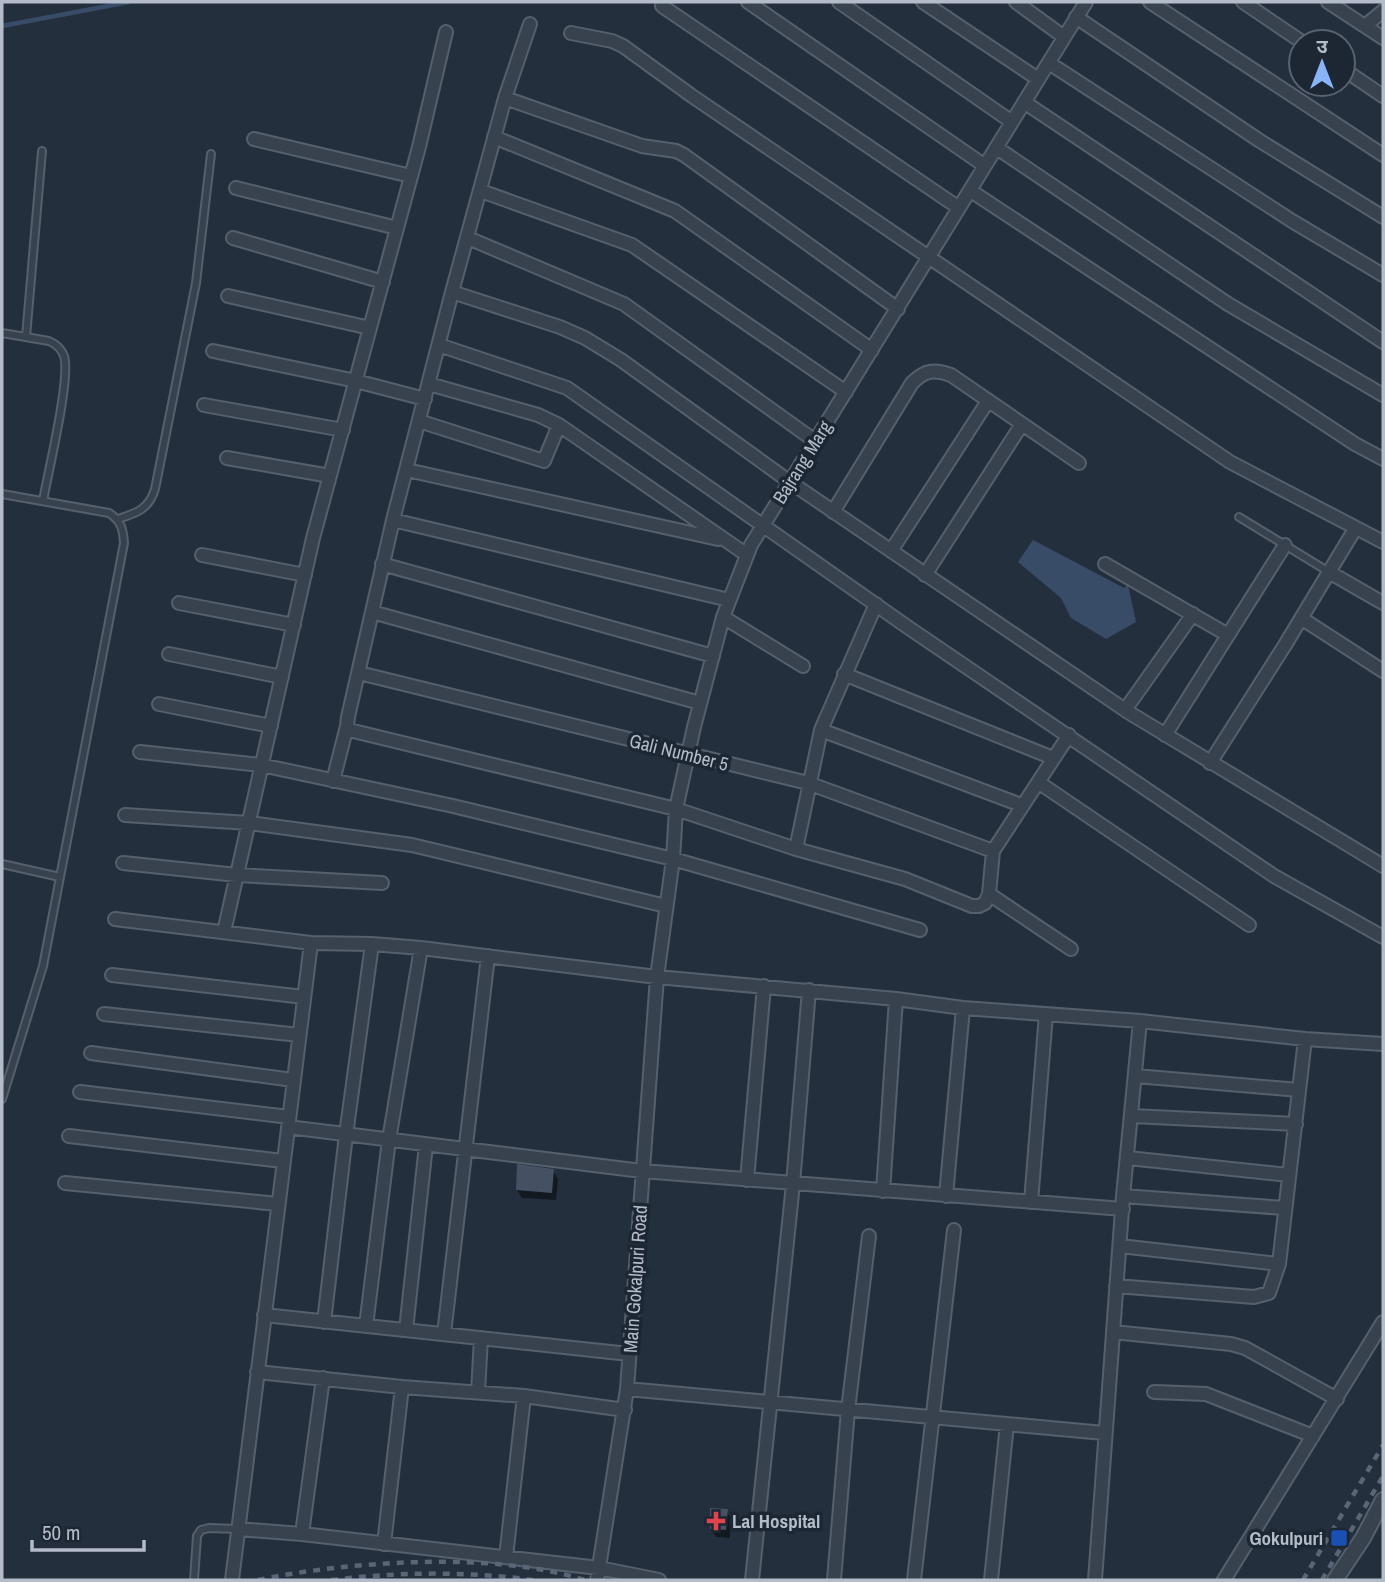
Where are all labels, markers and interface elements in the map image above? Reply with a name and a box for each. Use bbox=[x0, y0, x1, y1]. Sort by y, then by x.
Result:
north arrow bbox=[1287, 28, 1357, 98]
text: उ bbox=[1316, 33, 1328, 59]
street label: Bajrang Marg bbox=[766, 415, 838, 509]
street label: Gali Number 5 bbox=[627, 727, 732, 777]
street label: Main Gokalpuri Road bbox=[617, 1204, 653, 1354]
scale bar bbox=[32, 1508, 144, 1552]
place label: Lal Hospital bbox=[732, 1508, 820, 1534]
marker: Lal Hospital bbox=[706, 1511, 726, 1531]
text: 50 m bbox=[42, 1518, 80, 1547]
place label: Gokulpuri bbox=[1249, 1525, 1323, 1551]
marker: Gokulpuri bbox=[1329, 1528, 1349, 1548]

